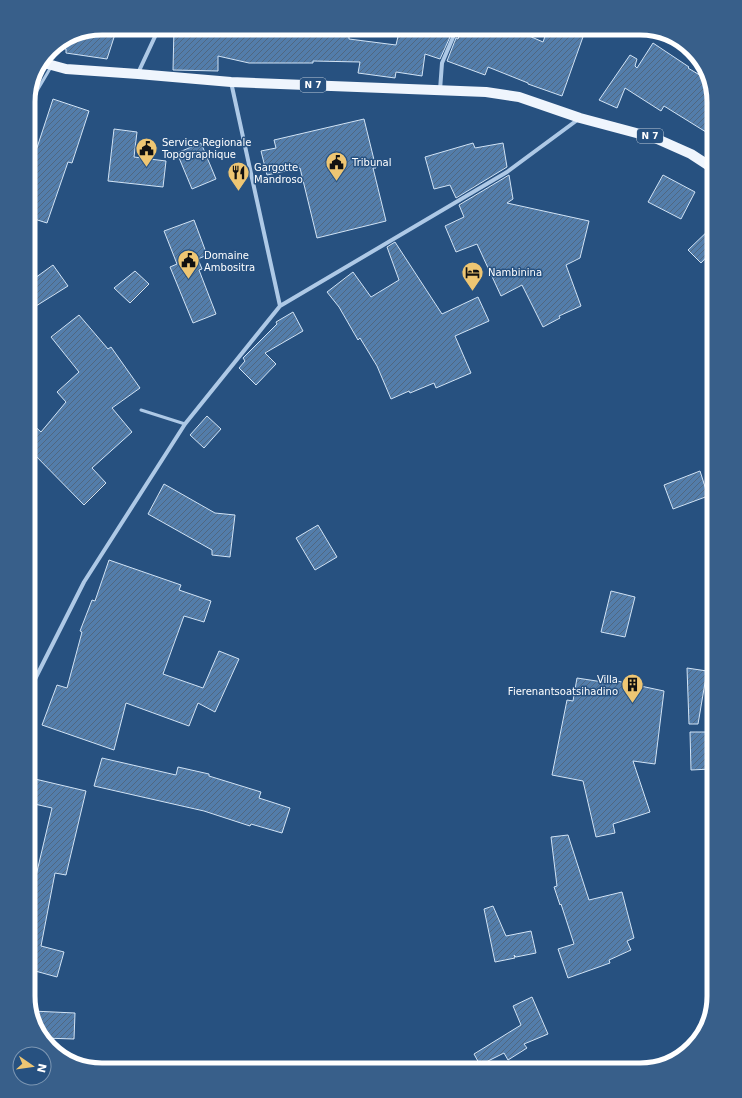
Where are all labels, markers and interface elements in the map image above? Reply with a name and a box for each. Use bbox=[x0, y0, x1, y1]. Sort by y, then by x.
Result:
road number: N 7 bbox=[300, 78, 326, 92]
road number: N 7 bbox=[637, 129, 663, 143]
public building icon: Service Regionale Topographique bbox=[133, 135, 159, 168]
place label: Service Regionale Topographique bbox=[161, 137, 251, 160]
public building icon: Tribunal bbox=[323, 149, 349, 182]
place label: Tribunal bbox=[351, 157, 391, 168]
restaurant icon: Gargotte Mandroso bbox=[225, 160, 251, 193]
place label: Gargotte Mandroso bbox=[254, 162, 303, 185]
public building icon: Domaine Ambositra bbox=[176, 248, 202, 281]
place label: Domaine Ambositra bbox=[204, 250, 255, 273]
hotel icon: Nambinina bbox=[460, 259, 486, 292]
place label: Nambinina bbox=[488, 267, 542, 278]
building icon: Villa Fierenantsoatsihadino bbox=[620, 672, 646, 705]
place label: Villa Fierenantsoatsihadino bbox=[508, 674, 618, 697]
north arrow bbox=[12, 1046, 52, 1086]
text: N bbox=[34, 1062, 49, 1074]

